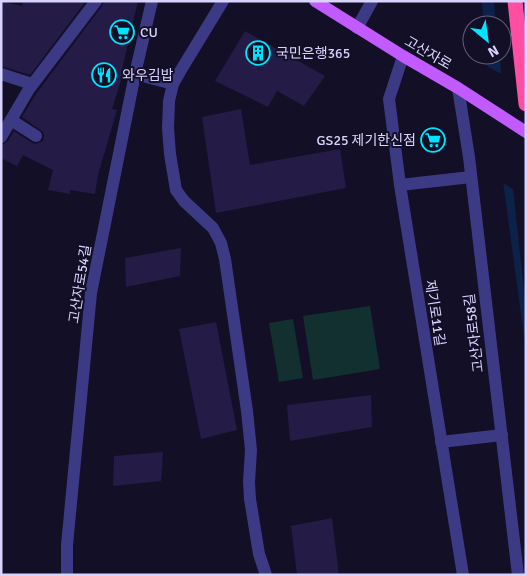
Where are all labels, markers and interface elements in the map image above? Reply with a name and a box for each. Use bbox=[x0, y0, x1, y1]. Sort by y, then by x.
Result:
north arrow bbox=[462, 15, 512, 65]
supermarket icon: CU bbox=[109, 19, 135, 45]
place label: CU bbox=[140, 24, 158, 41]
street label: 고산자로 bbox=[401, 33, 455, 73]
building icon: 국민은행365 bbox=[245, 40, 271, 66]
text: N bbox=[485, 41, 501, 61]
place label: 국민은행365 bbox=[276, 45, 350, 62]
restaurant icon: 와우김밥 bbox=[91, 62, 117, 88]
place label: 와우김밥 bbox=[122, 67, 174, 84]
supermarket icon: GS25 제기한신점 bbox=[420, 127, 446, 153]
place label: GS25 제기한신점 bbox=[317, 132, 416, 149]
street label: 고산자로54길 bbox=[65, 243, 95, 325]
street label: 제기로11길 bbox=[421, 279, 449, 347]
street label: 고산자로58길 bbox=[461, 292, 487, 374]

